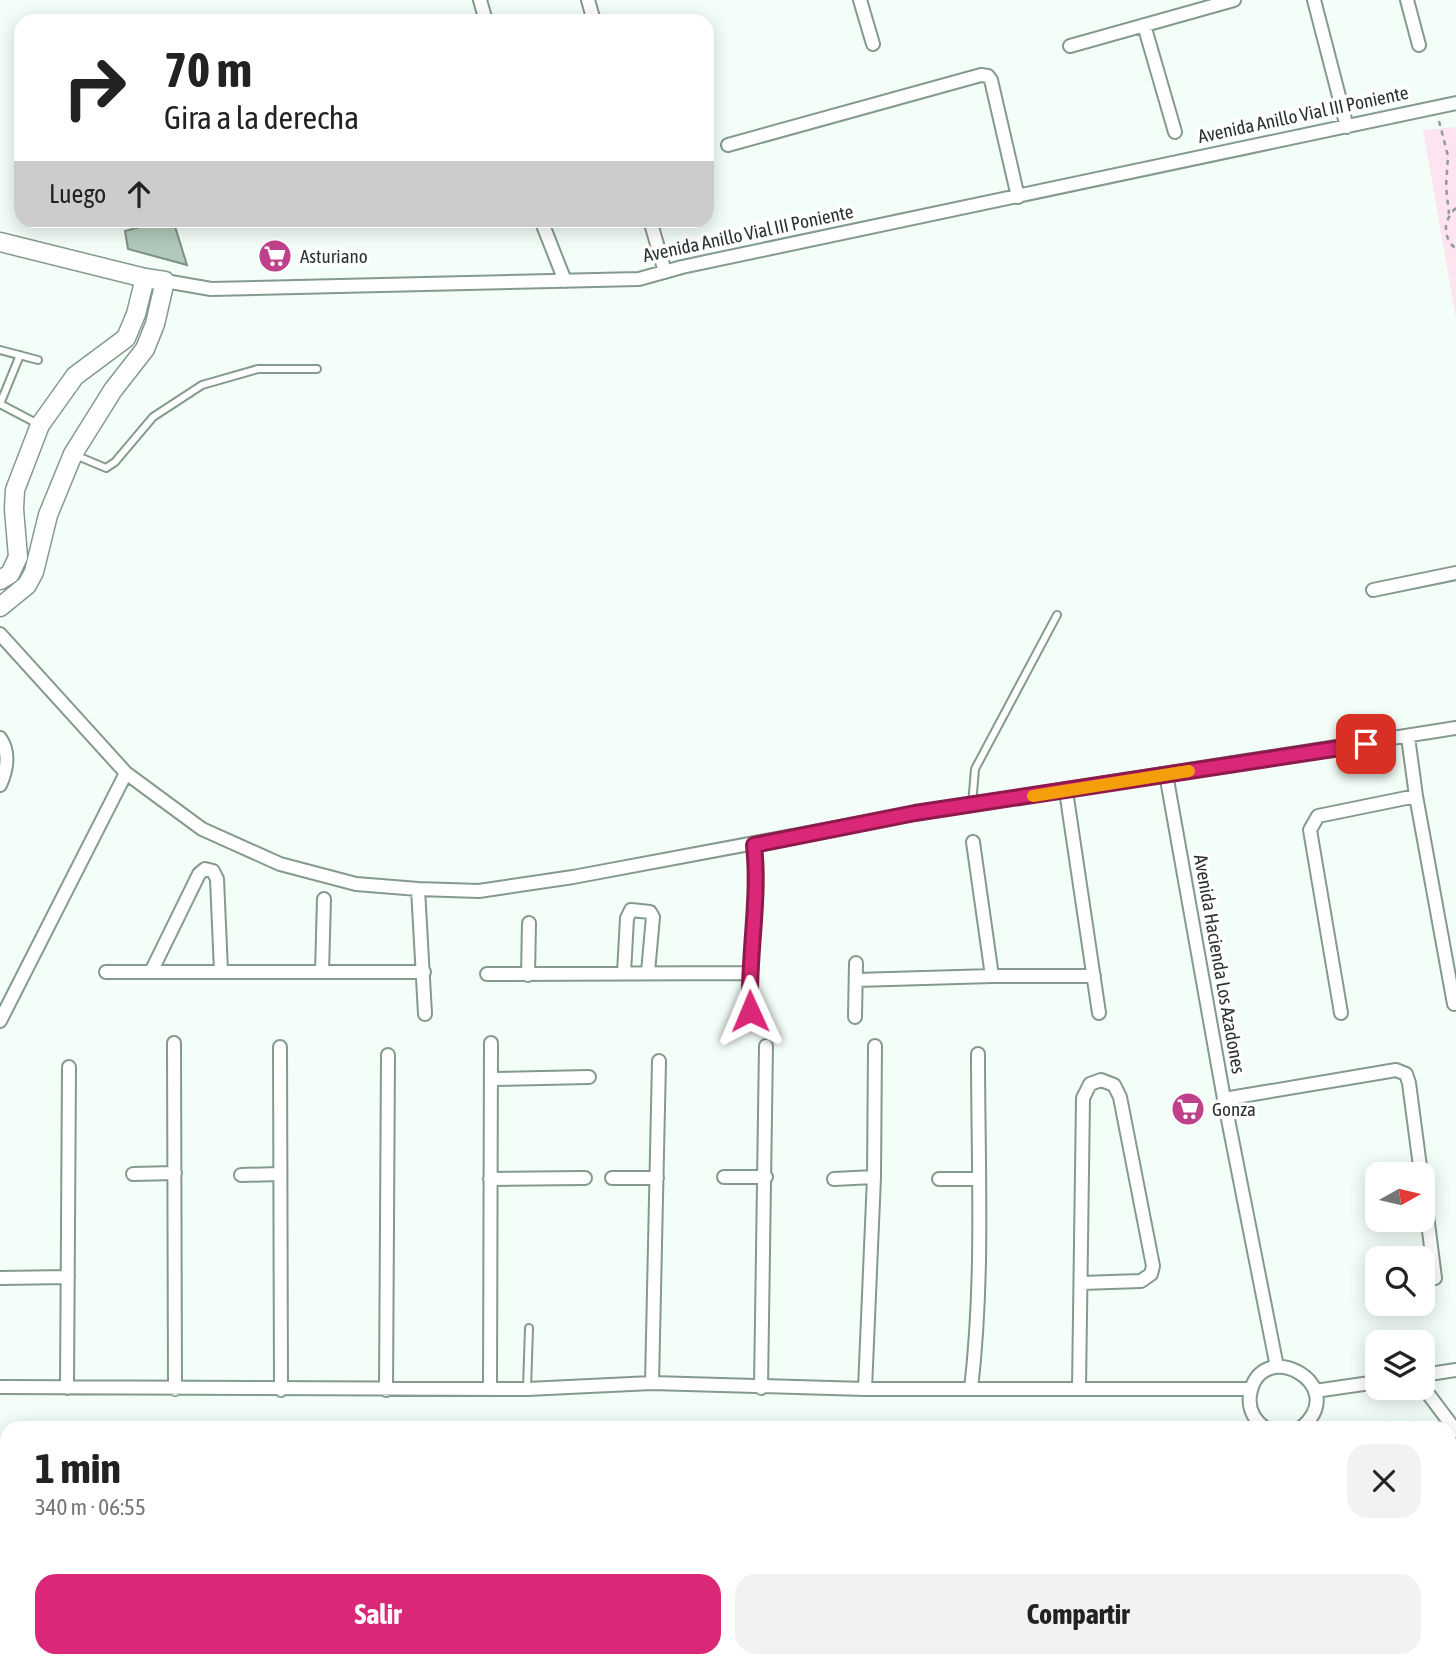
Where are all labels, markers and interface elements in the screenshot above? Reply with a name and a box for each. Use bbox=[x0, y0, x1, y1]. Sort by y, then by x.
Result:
text: 70 m bbox=[164, 41, 252, 97]
icon: right bbox=[49, 42, 140, 133]
street label: Avenida Anillo Vial III Poniente bbox=[1196, 81, 1410, 147]
text: Gira a la derecha bbox=[164, 99, 359, 136]
icon: ahead bbox=[120, 175, 158, 213]
text: Luego bbox=[49, 179, 106, 209]
street label: Avenida Anillo Vial III Poniente bbox=[641, 200, 855, 266]
supermarket icon: Asturiano bbox=[256, 237, 294, 275]
place label: Asturiano bbox=[300, 245, 368, 267]
pin bbox=[1336, 714, 1396, 774]
icon: arrive bbox=[1347, 725, 1385, 763]
street label: Avenida Hacienda Los Azadones bbox=[1190, 853, 1250, 1076]
position arrow bbox=[713, 974, 787, 1048]
supermarket icon: Gonza bbox=[1169, 1090, 1207, 1128]
place label: Gonza bbox=[1212, 1098, 1256, 1120]
north arrow bbox=[1365, 1162, 1435, 1232]
map controls bbox=[1365, 1162, 1435, 1400]
button: search bbox=[1365, 1246, 1435, 1316]
button: layers bbox=[1365, 1330, 1435, 1400]
text: 1 min bbox=[35, 1444, 121, 1492]
button: close bbox=[1347, 1444, 1421, 1518]
text: 340 m · 06:55 bbox=[35, 1494, 146, 1520]
button: Salir bbox=[35, 1574, 721, 1654]
button: Compartir bbox=[735, 1574, 1421, 1654]

